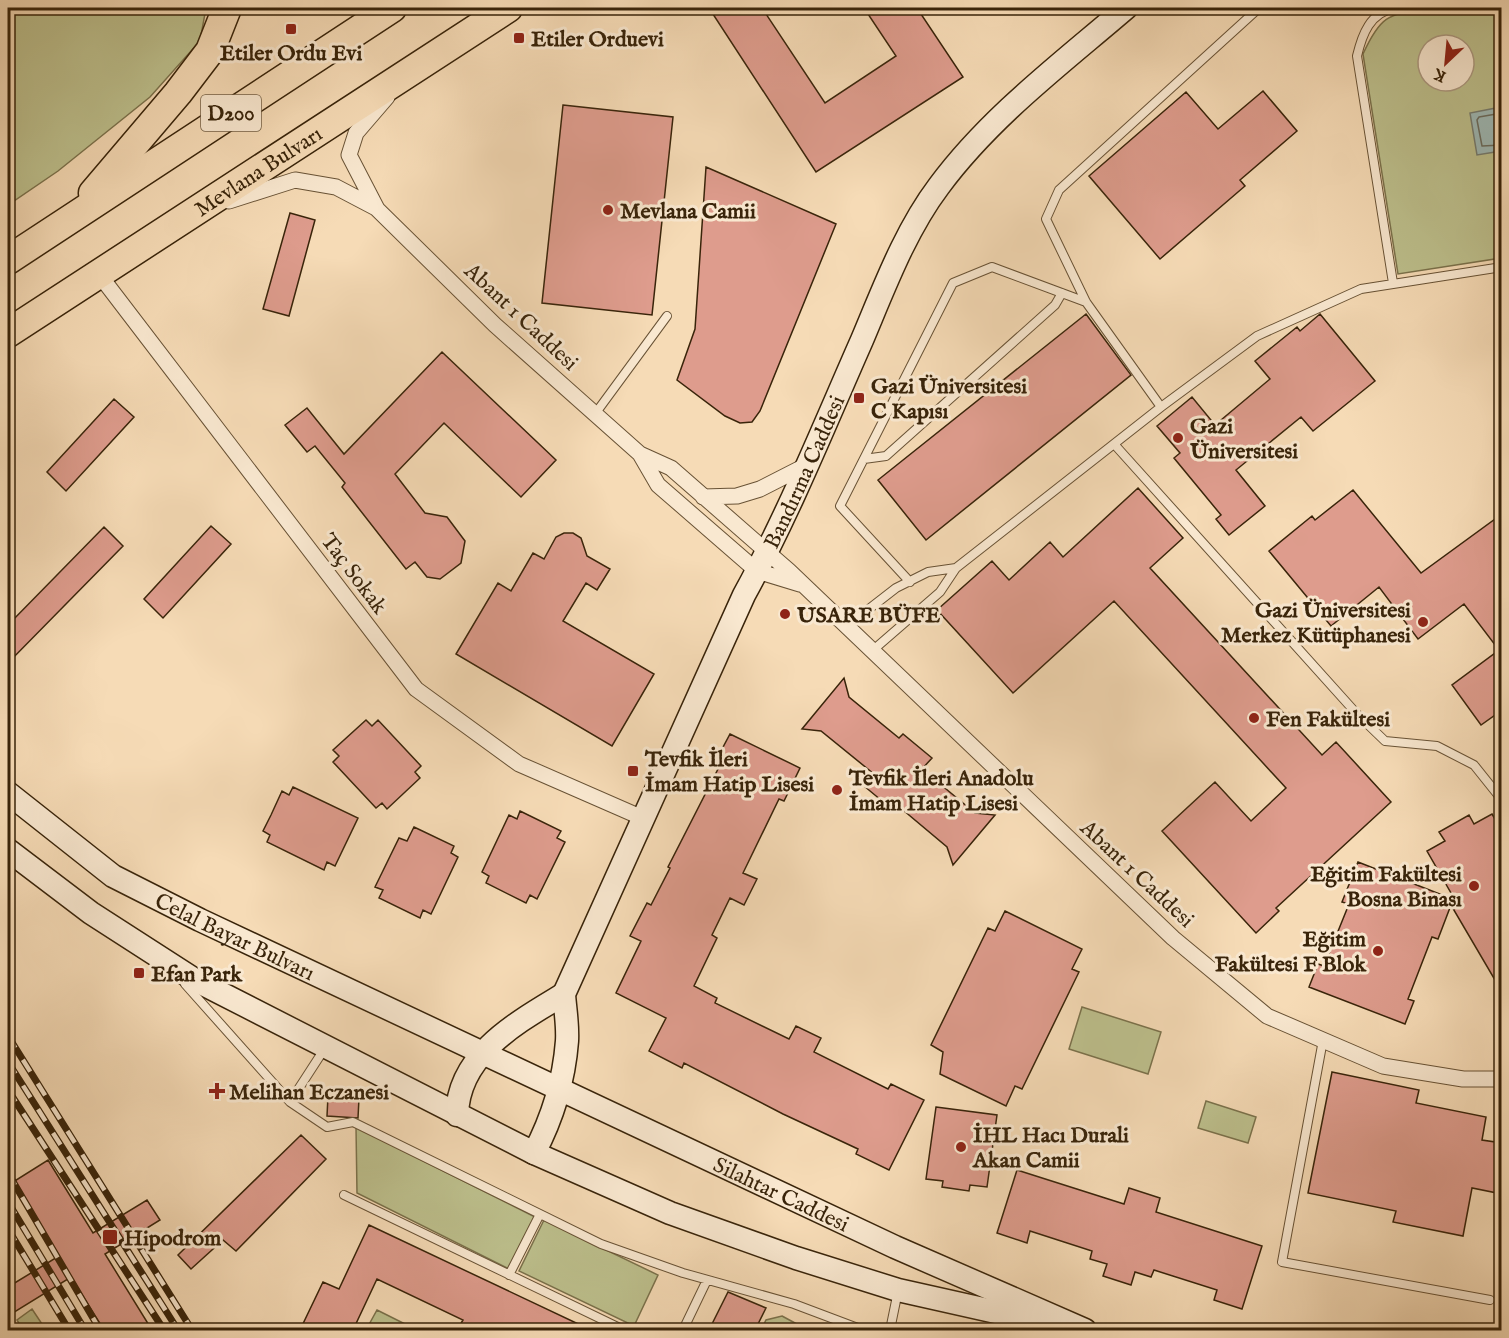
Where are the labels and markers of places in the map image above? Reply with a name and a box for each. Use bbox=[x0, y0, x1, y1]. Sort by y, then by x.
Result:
marker: Etiler Ordu Evi bbox=[284, 22, 298, 36]
place label: Etiler Orduevi bbox=[531, 26, 664, 54]
marker: Etiler Orduevi bbox=[512, 31, 526, 45]
place label: Etiler Ordu Evi bbox=[220, 40, 362, 68]
place label: Mevlana Camii bbox=[620, 198, 756, 226]
marker: Mevlana Camii bbox=[601, 203, 615, 217]
place label: Gazi Üniversitesi C Kapısı bbox=[871, 373, 1027, 426]
marker: Gazi Üniversitesi C Kapısı bbox=[852, 391, 866, 405]
place label: Gazi Üniversitesi bbox=[1189, 413, 1298, 466]
marker: Gazi Üniversitesi bbox=[1171, 431, 1185, 445]
place label: Gazi Üniversitesi Merkez Kütüphanesi bbox=[1221, 597, 1411, 650]
place label: USARE BÜFE bbox=[796, 602, 941, 630]
marker: USARE BÜFE bbox=[778, 607, 792, 621]
marker: Gazi Üniversitesi Merkez Kütüphanesi bbox=[1416, 615, 1430, 629]
place label: Fen Fakültesi bbox=[1266, 706, 1390, 734]
marker: Fen Fakültesi bbox=[1247, 711, 1261, 725]
place label: Tevfik İleri İmam Hatip Lisesi bbox=[644, 746, 814, 799]
marker: Tevfik İleri İmam Hatip Lisesi bbox=[626, 764, 640, 778]
place label: Tevfik İleri Anadolu İmam Hatip Lisesi bbox=[848, 765, 1034, 818]
marker: Tevfik İleri Anadolu İmam Hatip Lisesi bbox=[830, 783, 844, 797]
place label: Eğitim Fakültesi Bosna Binası bbox=[1310, 861, 1462, 914]
marker: Eğitim Fakültesi Bosna Binası bbox=[1467, 879, 1481, 893]
place label: Eğitim Fakültesi F Blok bbox=[1215, 926, 1367, 979]
marker: Eğitim Fakültesi F Blok bbox=[1371, 944, 1385, 958]
place label: Efan Park bbox=[151, 961, 243, 989]
marker: Efan Park bbox=[132, 966, 146, 980]
place label: Melihan Eczanesi bbox=[229, 1079, 389, 1107]
marker: Melihan Eczanesi bbox=[210, 1084, 224, 1098]
place label: İHL Hacı Durali Akan Camii bbox=[972, 1122, 1129, 1175]
marker: İHL Hacı Durali Akan Camii bbox=[954, 1140, 968, 1154]
place label: Hipodrom bbox=[124, 1225, 221, 1253]
marker: Hipodrom bbox=[101, 1228, 119, 1246]

